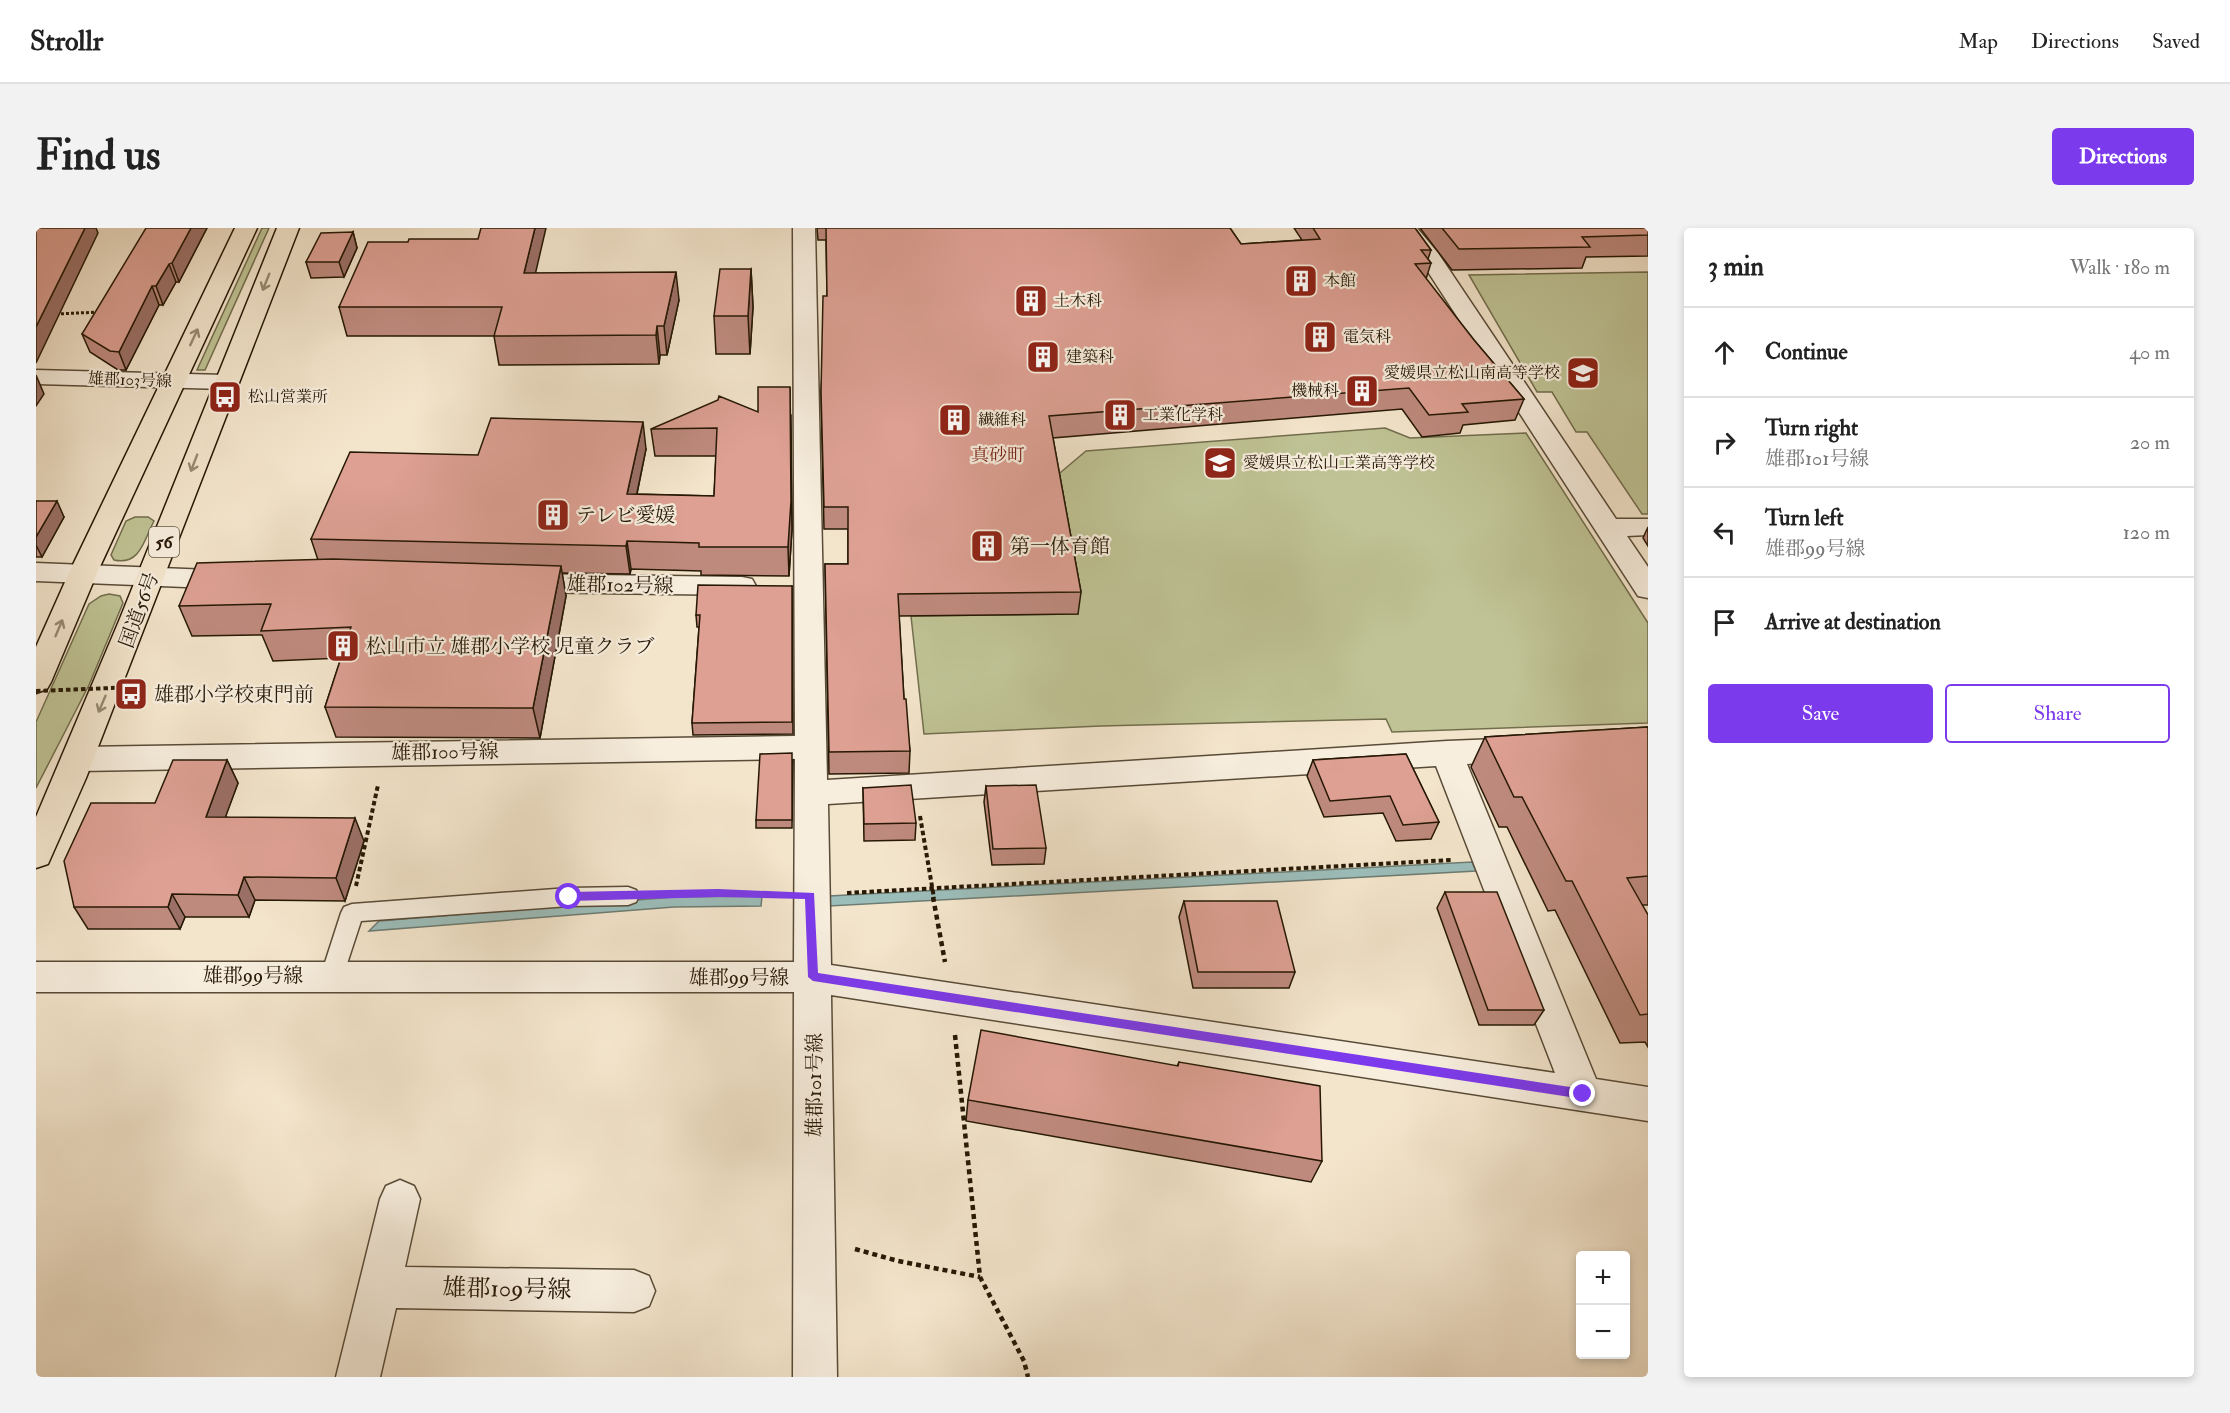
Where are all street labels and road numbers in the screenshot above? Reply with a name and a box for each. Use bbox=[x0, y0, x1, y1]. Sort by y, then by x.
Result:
street label: 雄郡103号線 bbox=[88, 369, 172, 391]
road number: 56 bbox=[149, 527, 179, 557]
street label: 国道56号 bbox=[114, 569, 164, 651]
street label: 雄郡102号線 bbox=[566, 572, 674, 598]
street label: 雄郡100号線 bbox=[391, 739, 499, 765]
street label: 雄郡99号線 bbox=[203, 963, 303, 988]
street label: 雄郡99号線 bbox=[689, 965, 789, 990]
street label: 雄郡101号線 bbox=[802, 1033, 827, 1137]
street label: 雄郡109号線 bbox=[442, 1272, 572, 1306]

